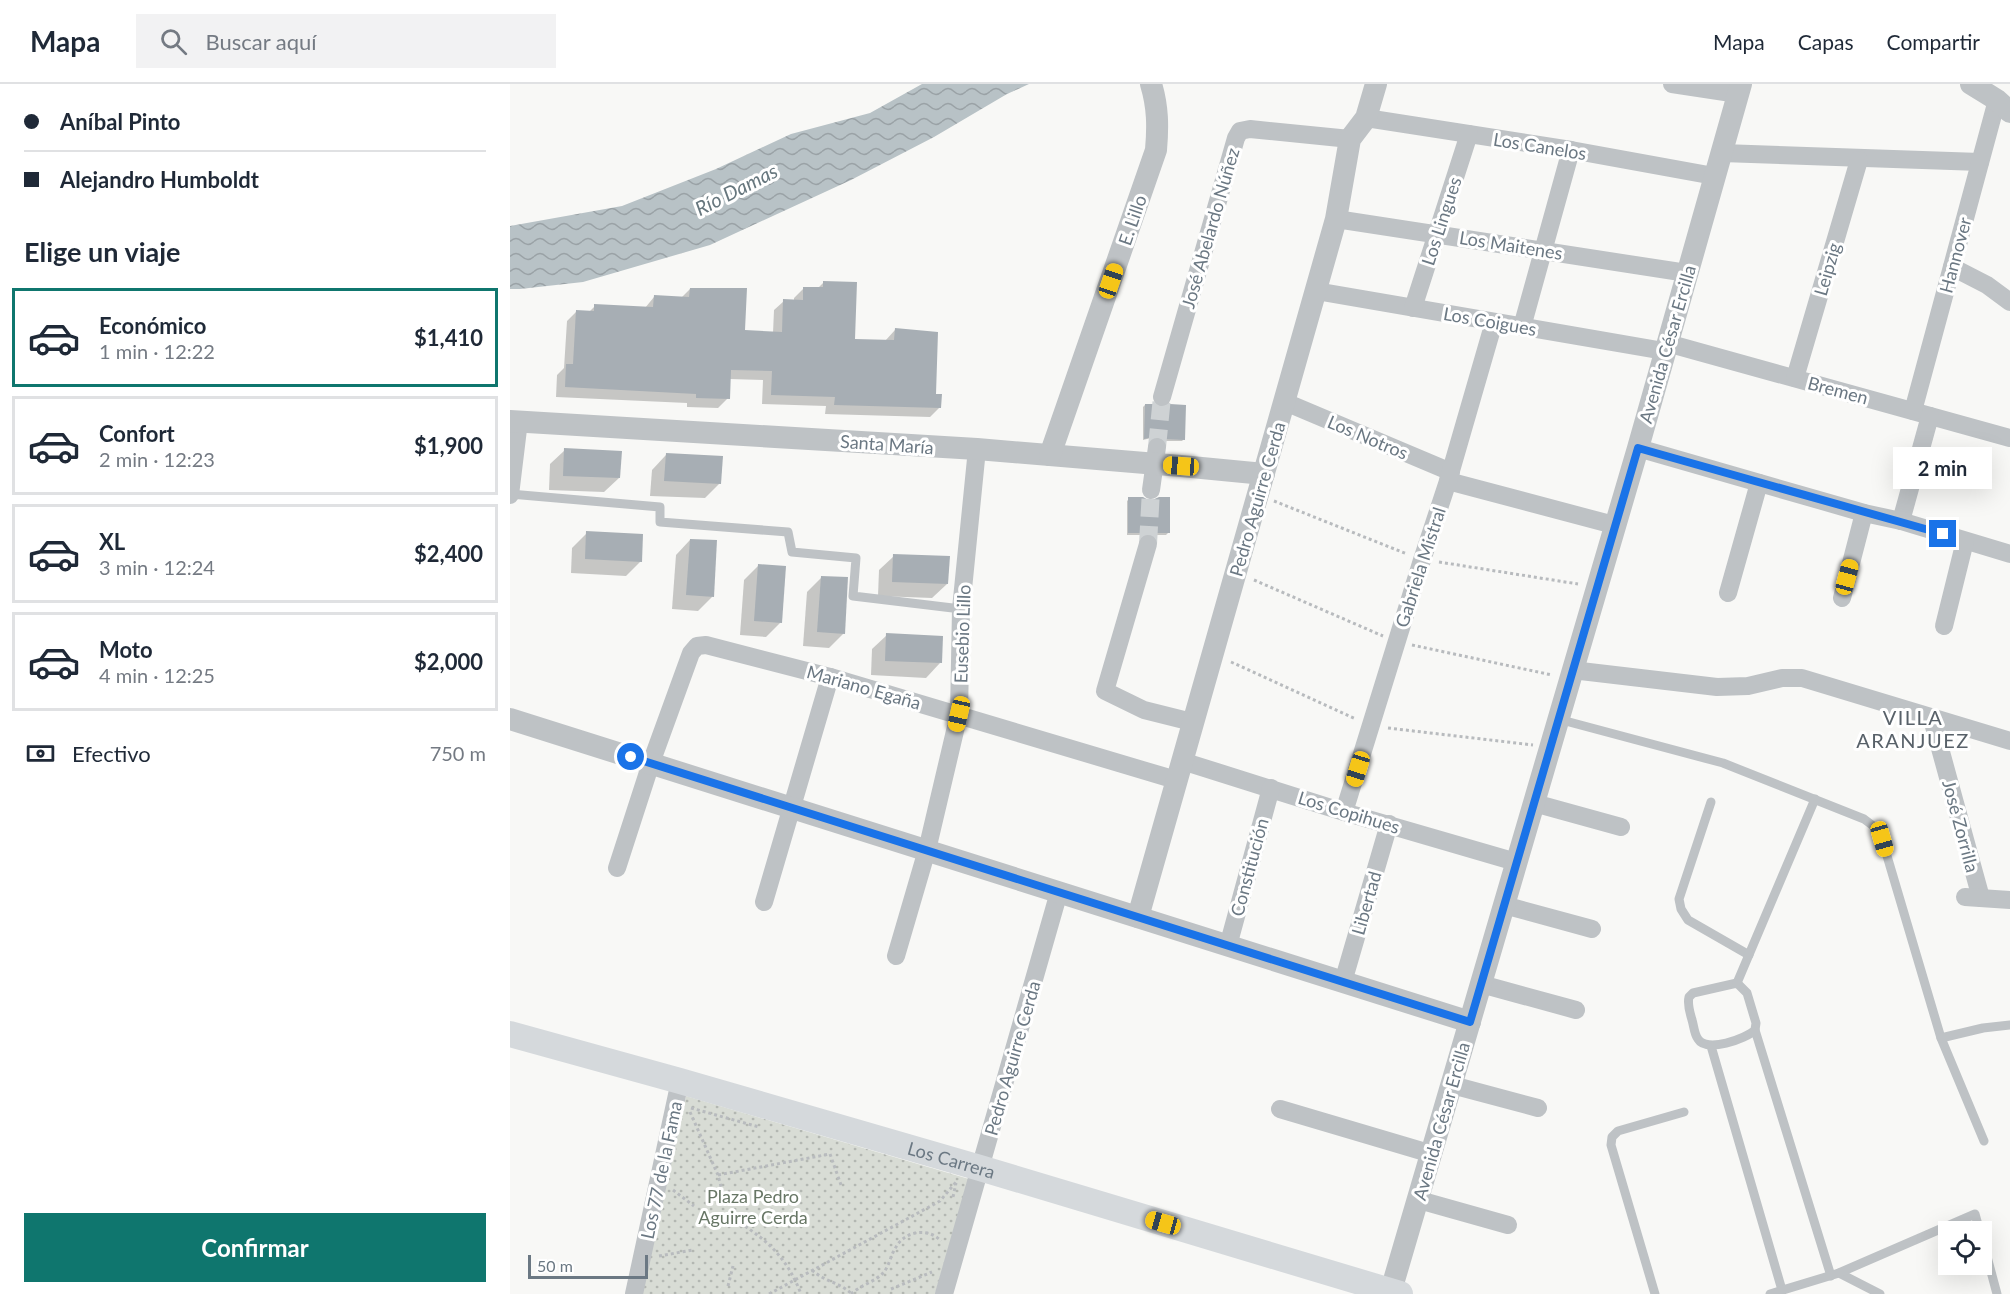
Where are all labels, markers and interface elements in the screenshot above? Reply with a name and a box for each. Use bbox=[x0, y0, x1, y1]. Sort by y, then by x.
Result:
search box bbox=[136, 14, 556, 68]
text: Mapa bbox=[30, 24, 100, 58]
icon: search bbox=[157, 25, 190, 58]
text: Buscar aquí bbox=[205, 28, 317, 55]
text: Mapa bbox=[1713, 29, 1765, 54]
text: Capas bbox=[1798, 29, 1854, 54]
text: Compartir bbox=[1887, 29, 1980, 54]
text: Aníbal Pinto bbox=[60, 108, 180, 135]
street label: Los Canelos bbox=[1492, 128, 1588, 164]
street label: José Abelardo Núñez bbox=[1177, 145, 1243, 311]
water label: Río Damas bbox=[691, 158, 781, 220]
text: Alejandro Humboldt bbox=[60, 166, 259, 193]
street label: Los Lingues bbox=[1416, 174, 1466, 268]
street label: E. Lillo bbox=[1113, 192, 1151, 248]
street label: Hannover bbox=[1934, 214, 1976, 295]
street label: Los Maitenes bbox=[1458, 226, 1564, 264]
text: Elige un viaje bbox=[24, 235, 181, 268]
street label: Leipzig bbox=[1809, 240, 1845, 298]
car bbox=[1097, 261, 1125, 301]
street label: Avenida César Ercilla bbox=[1634, 262, 1700, 426]
street label: Los Coigues bbox=[1442, 302, 1539, 340]
icon: car bbox=[27, 311, 81, 365]
text: Económico bbox=[99, 312, 206, 339]
text: $1,410 bbox=[414, 324, 483, 351]
text: 1 min · 12:22 bbox=[99, 339, 215, 363]
street label: Bremen bbox=[1805, 371, 1871, 409]
street label: Los Notros bbox=[1324, 410, 1412, 464]
icon: car bbox=[27, 419, 81, 473]
street label: Pedro Aguirre Cerda bbox=[1224, 419, 1290, 579]
text: Confort bbox=[99, 420, 175, 447]
street label: Santa María bbox=[839, 430, 935, 458]
text: $1,900 bbox=[414, 432, 483, 459]
text: 2 min · 12:23 bbox=[99, 447, 215, 471]
callout: 2 min bbox=[1894, 447, 1992, 489]
car bbox=[1162, 456, 1200, 476]
text: 2 min bbox=[1918, 456, 1967, 480]
street label: Gabriela Mistral bbox=[1390, 504, 1450, 630]
route end bbox=[1929, 520, 1956, 547]
icon: car bbox=[27, 527, 81, 581]
text: XL bbox=[99, 528, 125, 555]
text: $2,400 bbox=[414, 540, 483, 567]
text: 3 min · 12:24 bbox=[99, 555, 215, 579]
car bbox=[1834, 557, 1860, 597]
street label: Eusebio Lillo bbox=[949, 584, 975, 684]
icon: car bbox=[27, 635, 81, 689]
text: Moto bbox=[99, 636, 153, 663]
text: $2,000 bbox=[414, 648, 483, 675]
street label: Mariano Egaña bbox=[804, 660, 924, 714]
text: 4 min · 12:25 bbox=[99, 663, 215, 687]
car bbox=[946, 694, 972, 734]
district label: VILLA ARANJUEZ bbox=[1856, 705, 1970, 752]
icon: cash bbox=[24, 737, 57, 770]
text: Efectivo bbox=[72, 740, 151, 767]
text: 750 m bbox=[430, 741, 486, 765]
route start bbox=[617, 743, 644, 770]
car bbox=[1344, 749, 1372, 789]
street label: José Zorrilla bbox=[1938, 777, 1984, 875]
street label: Los Copihues bbox=[1296, 786, 1403, 838]
street label: Constitución bbox=[1225, 816, 1273, 918]
car bbox=[1868, 819, 1896, 859]
street label: Libertad bbox=[1346, 869, 1386, 937]
street label: Pedro Aguirre Cerda bbox=[979, 978, 1045, 1138]
street label: Avenida César Ercilla bbox=[1408, 1039, 1474, 1203]
street label: Los 77 de la Fama bbox=[636, 1099, 686, 1241]
street label: Los Carrera bbox=[905, 1137, 998, 1183]
park label: Plaza Pedro Aguirre Cerda bbox=[698, 1185, 808, 1228]
car bbox=[1143, 1209, 1183, 1237]
button: Confirmar bbox=[24, 1213, 486, 1282]
map controls bbox=[1938, 1221, 1992, 1275]
button: locate bbox=[1938, 1221, 1992, 1275]
scale bar bbox=[528, 1252, 648, 1280]
text: 50 m bbox=[537, 1256, 573, 1275]

